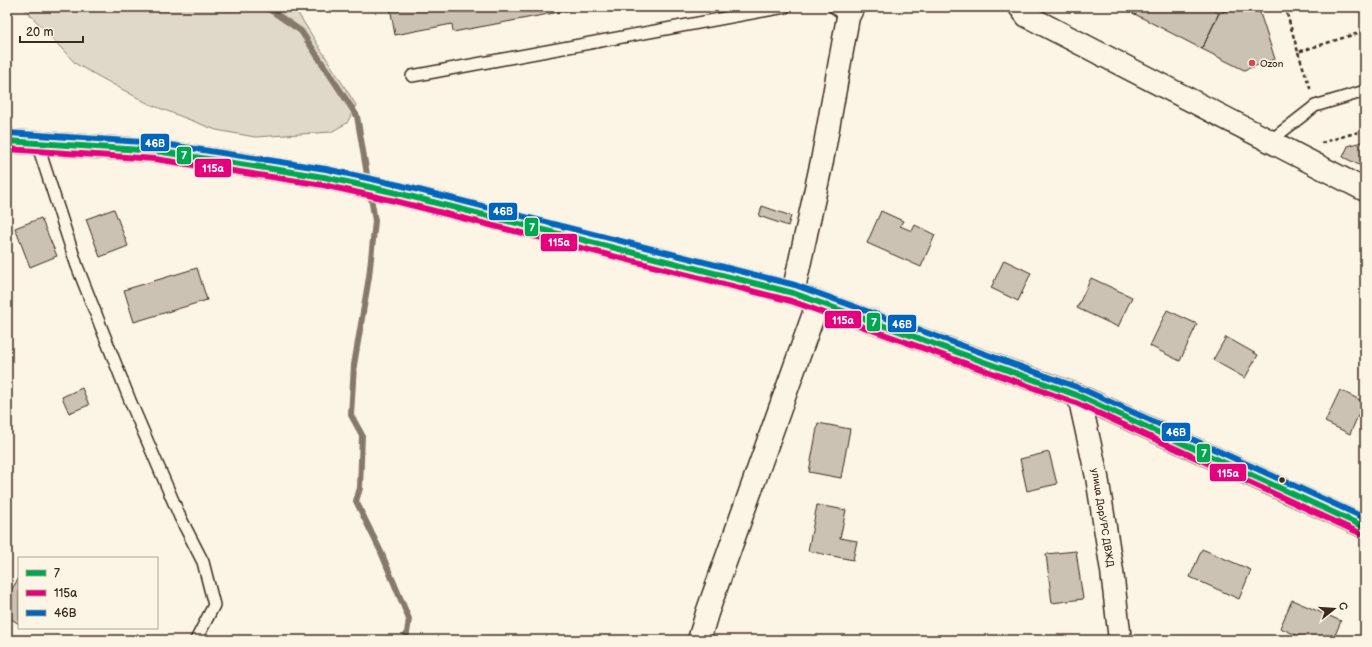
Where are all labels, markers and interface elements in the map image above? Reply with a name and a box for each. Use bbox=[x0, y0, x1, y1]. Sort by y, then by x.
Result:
scale bar bbox=[20, 18, 83, 44]
text: 20 m bbox=[26, 25, 53, 40]
marker: Ozon bbox=[1247, 58, 1257, 68]
place label: Ozon bbox=[1260, 58, 1284, 70]
line badge: 46В bbox=[140, 133, 170, 152]
text: 46В bbox=[145, 137, 165, 150]
line badge: 7 bbox=[176, 146, 192, 165]
text: 7 bbox=[181, 149, 187, 162]
line badge: 115а bbox=[194, 158, 232, 178]
text: 115а bbox=[202, 162, 225, 175]
line badge: 46В bbox=[488, 202, 518, 221]
text: 46В bbox=[493, 205, 513, 218]
line badge: 7 bbox=[524, 217, 539, 237]
text: 7 bbox=[529, 221, 535, 234]
line badge: 115а bbox=[540, 233, 578, 252]
text: 115а bbox=[548, 236, 571, 249]
line badge: 115а bbox=[824, 310, 862, 329]
line badge: 7 bbox=[866, 312, 881, 332]
text: 115а bbox=[832, 314, 855, 327]
line badge: 46В bbox=[887, 314, 917, 333]
text: 7 bbox=[871, 316, 877, 329]
text: 46В bbox=[892, 318, 912, 331]
line badge: 46В bbox=[1161, 422, 1191, 442]
text: 46В bbox=[1166, 426, 1186, 439]
line badge: 7 bbox=[1196, 443, 1211, 463]
text: 7 bbox=[1201, 447, 1207, 460]
line badge: 115а bbox=[1209, 463, 1247, 482]
street label: улица ДорУРС ДВЖД bbox=[1088, 467, 1116, 568]
text: 115а bbox=[1217, 467, 1240, 480]
unlabelled marker bbox=[1277, 475, 1287, 485]
legend bbox=[18, 557, 158, 629]
text: 7 bbox=[54, 566, 60, 581]
text: 115а bbox=[54, 586, 77, 601]
north arrow bbox=[1314, 589, 1354, 629]
text: С bbox=[1336, 601, 1351, 612]
text: 46В bbox=[54, 606, 77, 621]

